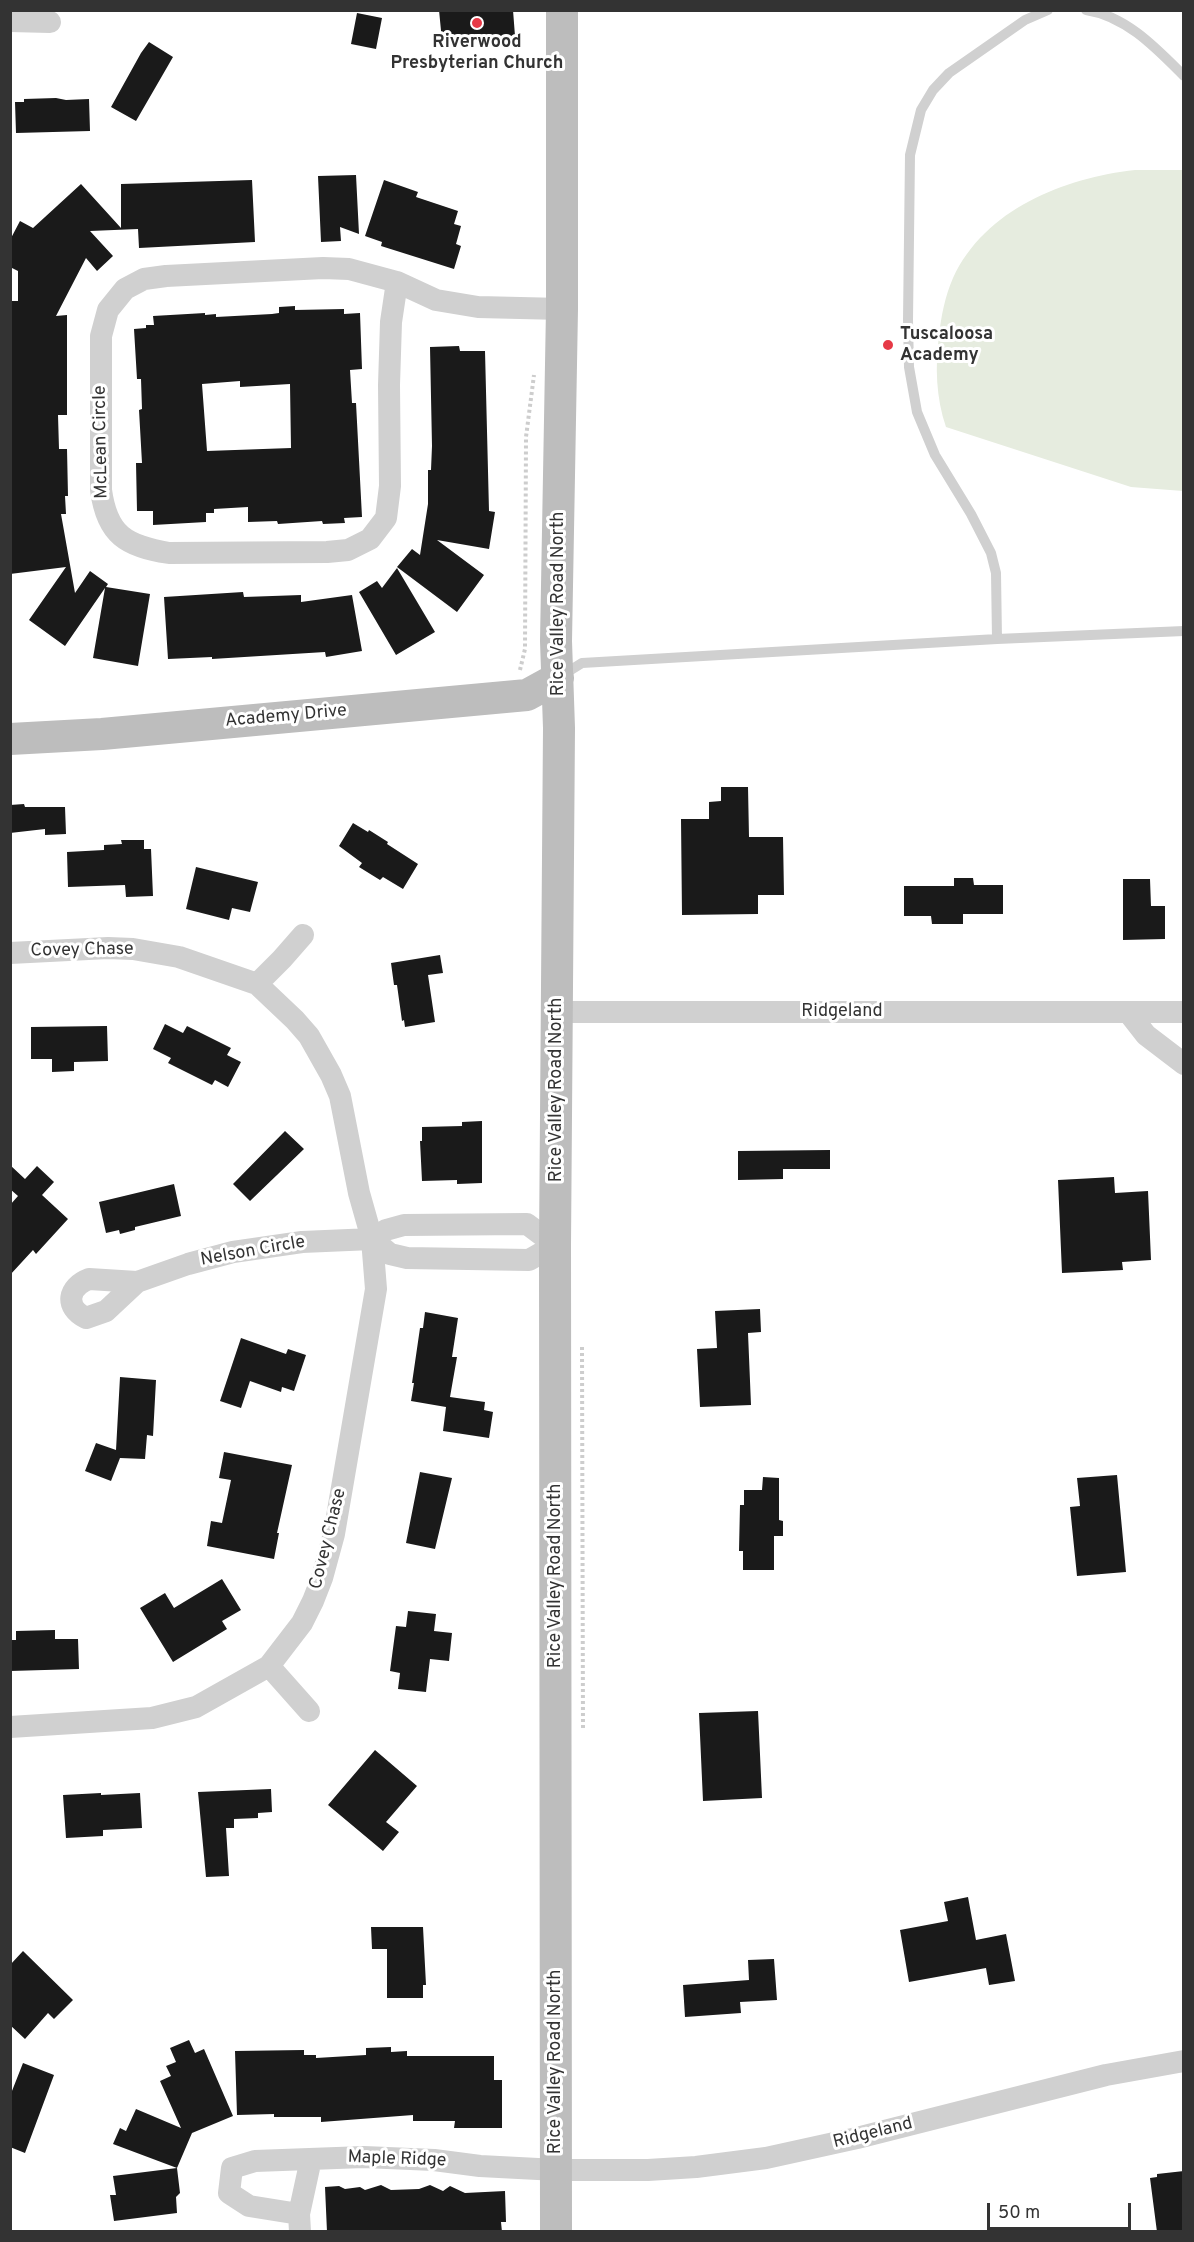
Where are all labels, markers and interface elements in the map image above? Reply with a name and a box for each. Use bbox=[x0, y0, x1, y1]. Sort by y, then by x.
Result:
marker: Riverwood Presbyterian Church bbox=[470, 16, 484, 30]
place label: Riverwood Presbyterian Church bbox=[391, 32, 563, 74]
place label: Tuscaloosa Academy bbox=[900, 324, 993, 366]
marker: Tuscaloosa Academy bbox=[881, 338, 895, 352]
street label: McLean Circle bbox=[90, 385, 114, 499]
street label: Rice Valley Road North bbox=[548, 512, 570, 696]
street label: Academy Drive bbox=[224, 701, 348, 733]
street label: Covey Chase bbox=[30, 939, 134, 963]
street label: Rice Valley Road North bbox=[546, 998, 568, 1182]
street label: Ridgeland bbox=[801, 1001, 883, 1023]
street label: Nelson Circle bbox=[199, 1232, 307, 1272]
street label: Rice Valley Road North bbox=[545, 1484, 567, 1668]
street label: Covey Chase bbox=[306, 1486, 352, 1592]
street label: Rice Valley Road North bbox=[545, 1970, 567, 2154]
street label: Ridgeland bbox=[831, 2114, 915, 2154]
street label: Maple Ridge bbox=[347, 2147, 447, 2173]
scale bar bbox=[990, 2191, 1134, 2229]
text: 50 m bbox=[998, 2202, 1040, 2225]

